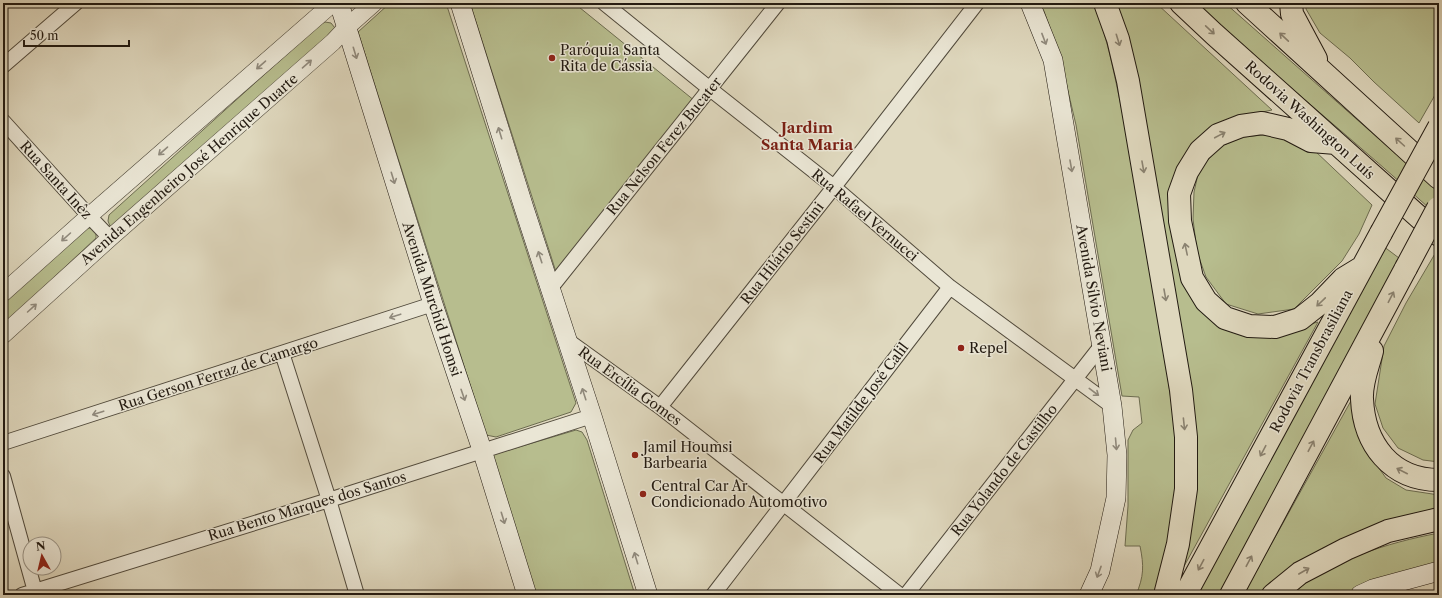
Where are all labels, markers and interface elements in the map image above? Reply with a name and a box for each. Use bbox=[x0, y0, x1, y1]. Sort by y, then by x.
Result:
scale bar bbox=[24, 22, 129, 48]
one-way arrow bbox=[1205, 25, 1215, 35]
text: 50 m bbox=[30, 28, 59, 43]
one-way arrow bbox=[1279, 32, 1289, 42]
one-way arrow bbox=[1041, 33, 1049, 45]
one-way arrow bbox=[1115, 33, 1122, 46]
place label: Paróquia Santa Rita de Cássia bbox=[560, 41, 660, 75]
one-way arrow bbox=[352, 47, 359, 60]
marker: Paróquia Santa Rita de Cássia bbox=[547, 53, 557, 63]
street label: Rodovia Washington Luís bbox=[1241, 57, 1379, 183]
one-way arrow bbox=[302, 60, 313, 69]
one-way arrow bbox=[256, 61, 266, 70]
street label: Avenida Engenheiro José Henrique Duarte bbox=[76, 69, 302, 269]
street label: Rua Nelson Ferez Bucater bbox=[603, 73, 725, 219]
district label: Jardim Santa Maria bbox=[761, 118, 854, 154]
one-way arrow bbox=[496, 127, 504, 139]
one-way arrow bbox=[1214, 131, 1226, 138]
street label: Rua Santa Inêz bbox=[16, 137, 96, 223]
one-way arrow bbox=[1395, 138, 1405, 147]
one-way arrow bbox=[158, 146, 169, 155]
one-way arrow bbox=[1067, 159, 1075, 172]
one-way arrow bbox=[1139, 160, 1147, 173]
street label: Rua Rafael Vernucci bbox=[808, 165, 922, 265]
one-way arrow bbox=[390, 171, 397, 184]
street label: Rua Hilário Sestini bbox=[737, 198, 827, 308]
street label: Avenida Murchid Homsi bbox=[398, 218, 466, 379]
street label: Avenida Sílvio Neviani bbox=[1072, 222, 1116, 373]
one-way arrow bbox=[60, 232, 71, 241]
one-way arrow bbox=[1182, 243, 1190, 256]
one-way arrow bbox=[536, 250, 543, 263]
street label: Rodovia Transbrasiliana bbox=[1266, 286, 1357, 436]
one-way arrow bbox=[1161, 289, 1169, 302]
one-way arrow bbox=[1388, 291, 1395, 303]
one-way arrow bbox=[1316, 298, 1326, 307]
one-way arrow bbox=[27, 304, 37, 313]
one-way arrow bbox=[389, 313, 402, 320]
street label: Rua Gerson Ferraz de Camargo bbox=[116, 333, 320, 415]
street label: Rua Matilde José Calil bbox=[810, 339, 912, 467]
place label: Repel bbox=[969, 339, 1008, 357]
street label: Rua Ercília Gomes bbox=[575, 343, 685, 429]
marker: Repel bbox=[956, 343, 966, 353]
one-way arrow bbox=[460, 388, 467, 401]
one-way arrow bbox=[580, 388, 588, 400]
one-way arrow bbox=[1088, 388, 1099, 396]
street label: Rua Yolando de Castilho bbox=[947, 400, 1061, 540]
one-way arrow bbox=[92, 410, 105, 417]
one-way arrow bbox=[1181, 417, 1188, 430]
one-way arrow bbox=[1112, 437, 1119, 450]
place label: Jamil Houmsi Barbearia bbox=[641, 438, 733, 472]
one-way arrow bbox=[1307, 440, 1315, 452]
one-way arrow bbox=[1259, 444, 1266, 456]
marker: Jamil Houmsi Barbearia bbox=[630, 450, 640, 460]
one-way arrow bbox=[1396, 466, 1408, 474]
street label: Rua Bento Marques dos Santos bbox=[206, 467, 408, 545]
place label: Central Car Ar Condicionado Automotivo bbox=[651, 477, 827, 511]
marker: Central Car Ar Condicionado Automotivo bbox=[638, 489, 648, 499]
one-way arrow bbox=[500, 512, 507, 525]
north arrow bbox=[22, 536, 62, 576]
text: N bbox=[35, 538, 47, 554]
one-way arrow bbox=[632, 551, 639, 564]
one-way arrow bbox=[1246, 555, 1253, 567]
one-way arrow bbox=[1197, 559, 1205, 571]
one-way arrow bbox=[1094, 566, 1102, 578]
one-way arrow bbox=[1298, 567, 1310, 575]

